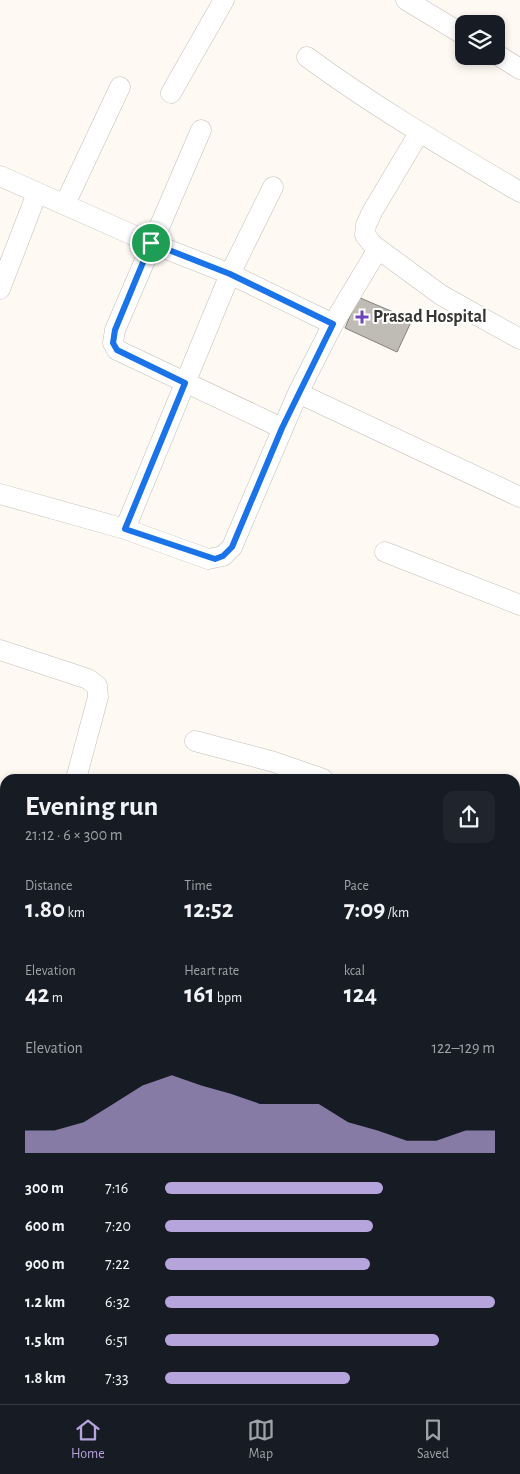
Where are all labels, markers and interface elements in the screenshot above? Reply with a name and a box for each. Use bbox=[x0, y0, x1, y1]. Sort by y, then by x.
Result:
map controls bbox=[455, 15, 505, 65]
button: layers bbox=[455, 15, 505, 65]
pin bbox=[130, 222, 172, 264]
icon: arrive bbox=[137, 229, 165, 257]
place label: Prasad Hospital bbox=[373, 308, 487, 326]
marker: Prasad Hospital bbox=[355, 310, 369, 324]
button: share bbox=[443, 791, 495, 843]
text: Evening run bbox=[25, 793, 158, 821]
text: 21:12 · 6 × 300 m bbox=[25, 827, 123, 843]
text: Distance bbox=[25, 879, 72, 893]
text: Time bbox=[184, 879, 212, 893]
text: Pace bbox=[344, 879, 369, 893]
text: 1.80 bbox=[25, 897, 65, 922]
text: 12:52 bbox=[184, 897, 233, 922]
text: 7:09 bbox=[344, 897, 385, 922]
text: km bbox=[65, 906, 85, 920]
text: /km bbox=[385, 906, 409, 920]
text: Elevation bbox=[25, 964, 76, 978]
text: Heart rate bbox=[184, 964, 239, 978]
text: kcal bbox=[344, 964, 365, 978]
text: 42 bbox=[25, 982, 49, 1007]
text: 161 bbox=[184, 982, 214, 1007]
text: 124 bbox=[344, 982, 377, 1007]
text: m bbox=[49, 991, 63, 1005]
text: bpm bbox=[214, 991, 242, 1005]
text: Elevation bbox=[25, 1040, 83, 1056]
text: 122–129 m bbox=[432, 1040, 495, 1056]
text: 300 m bbox=[25, 1180, 64, 1196]
text: 7:16 bbox=[105, 1180, 128, 1196]
text: 600 m bbox=[25, 1218, 65, 1234]
text: 7:20 bbox=[105, 1218, 131, 1234]
text: 900 m bbox=[25, 1256, 65, 1272]
text: 7:22 bbox=[105, 1256, 130, 1272]
text: 1.2 km bbox=[25, 1294, 65, 1310]
text: 6:32 bbox=[105, 1294, 130, 1310]
text: 1.5 km bbox=[25, 1332, 65, 1348]
text: 6:51 bbox=[105, 1332, 128, 1348]
text: 1.8 km bbox=[25, 1370, 66, 1386]
text: 7:33 bbox=[105, 1370, 129, 1386]
tab: Home bbox=[71, 1416, 105, 1463]
tab: Map bbox=[247, 1416, 275, 1463]
tab: Saved bbox=[417, 1416, 449, 1463]

